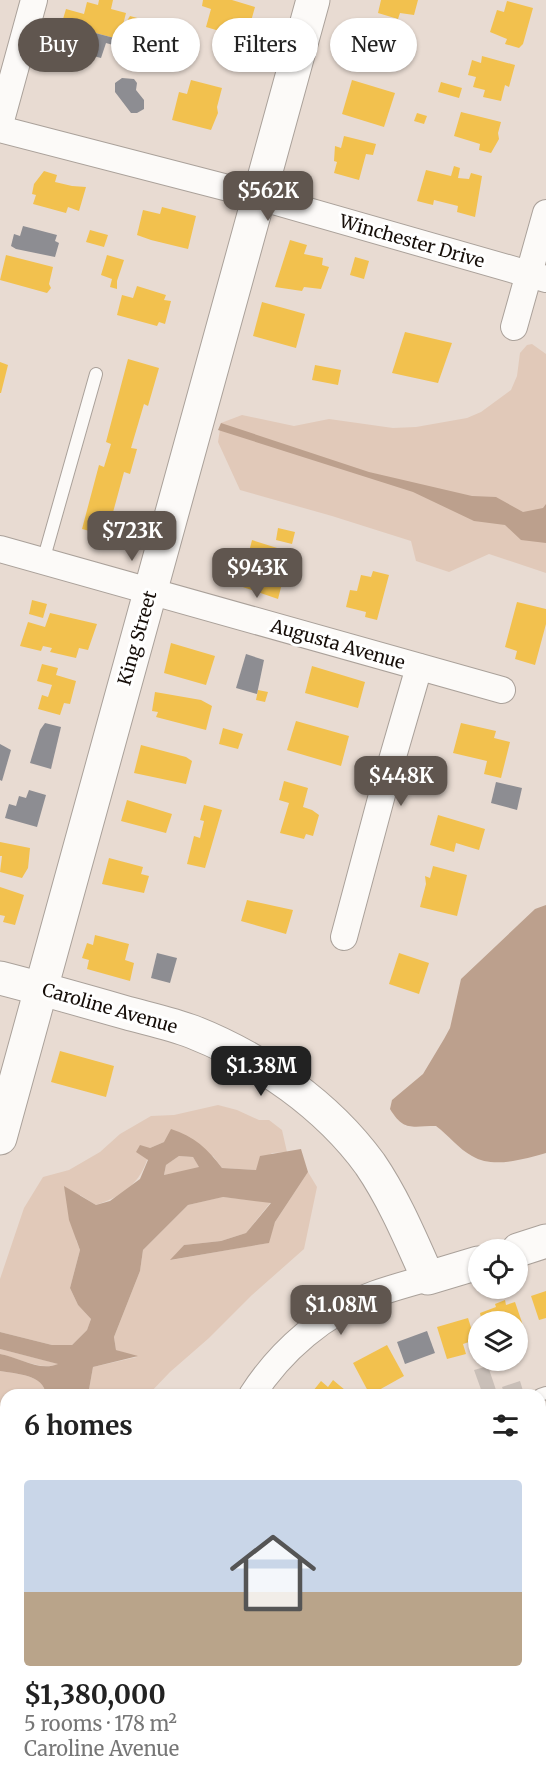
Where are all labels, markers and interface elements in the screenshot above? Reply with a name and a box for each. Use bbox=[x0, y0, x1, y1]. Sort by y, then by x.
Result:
chip: Buy bbox=[18, 18, 99, 72]
chip: Rent bbox=[111, 18, 200, 72]
chip: Filters bbox=[212, 18, 318, 72]
chip: New bbox=[330, 18, 417, 72]
pin: $562K bbox=[226, 171, 310, 222]
text: $562K bbox=[237, 178, 299, 203]
street label: Winchester Drive bbox=[336, 209, 487, 273]
pin: $723K bbox=[90, 511, 174, 562]
text: $723K bbox=[101, 518, 163, 543]
pin: $943K bbox=[215, 548, 299, 599]
text: $943K bbox=[226, 555, 288, 580]
street label: King Street bbox=[113, 588, 161, 688]
street label: Augusta Avenue bbox=[267, 614, 408, 674]
pin: $448K bbox=[359, 756, 443, 807]
text: $448K bbox=[368, 763, 434, 788]
street label: Caroline Avenue bbox=[40, 978, 180, 1038]
pin: $1.38M bbox=[212, 1046, 310, 1097]
text: $1.38M bbox=[225, 1053, 297, 1078]
map controls bbox=[468, 1239, 528, 1371]
button: locate bbox=[468, 1239, 528, 1299]
pin: $1.08M bbox=[292, 1285, 390, 1336]
text: $1.08M bbox=[305, 1292, 377, 1317]
button: layers bbox=[468, 1311, 528, 1371]
text: 6 homes bbox=[24, 1409, 133, 1442]
icon: filters bbox=[489, 1409, 522, 1442]
icon: home bbox=[219, 1519, 327, 1627]
text: $1,380,000 bbox=[24, 1678, 166, 1711]
text: 5 rooms · 178 m² bbox=[24, 1711, 177, 1736]
text: Caroline Avenue bbox=[24, 1736, 179, 1761]

